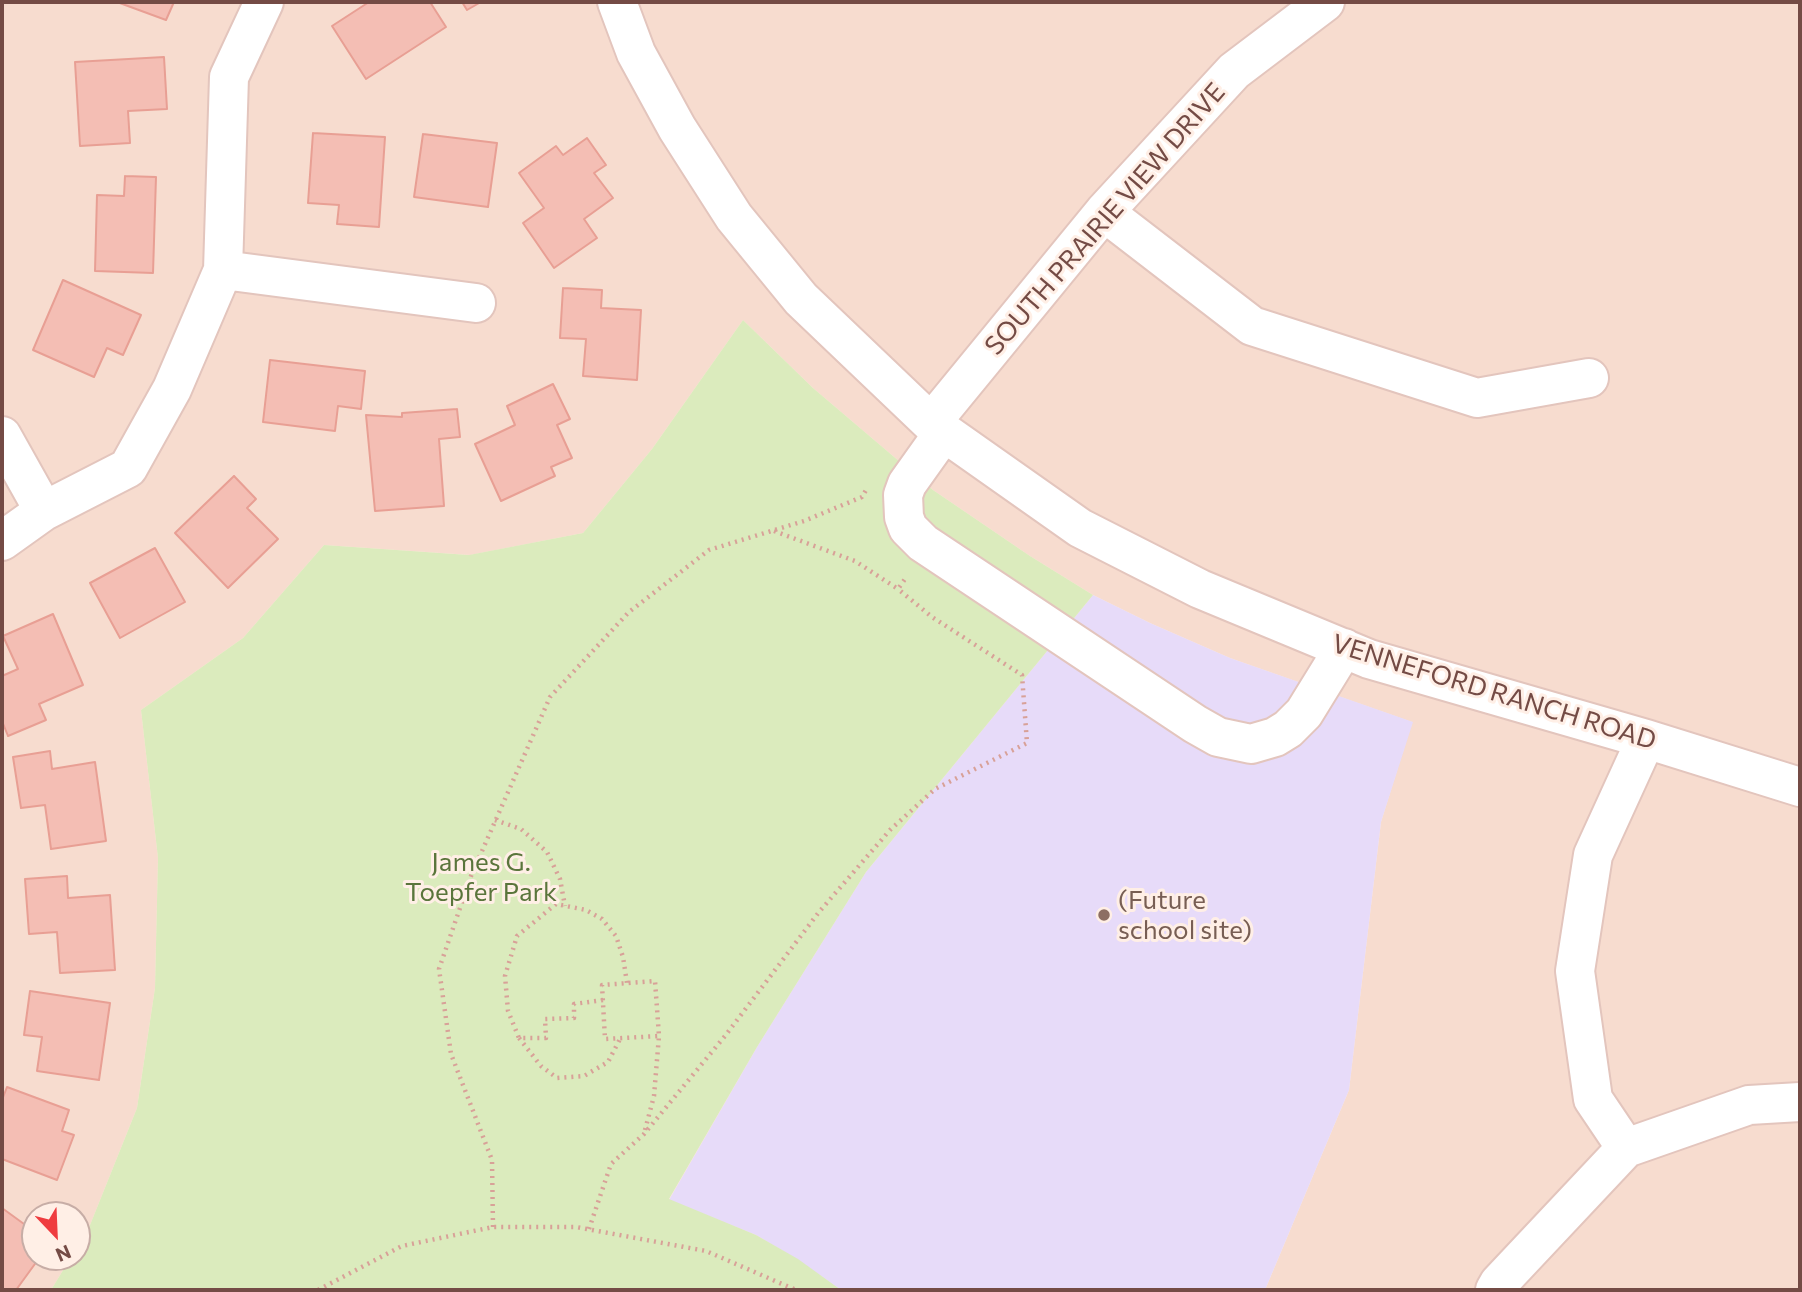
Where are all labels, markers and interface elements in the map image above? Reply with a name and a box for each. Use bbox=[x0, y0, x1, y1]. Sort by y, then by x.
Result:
street label: SOUTH PRAIRIE VIEW DRIVE bbox=[978, 77, 1232, 361]
street label: VENNEFORD RANCH ROAD bbox=[1328, 628, 1660, 756]
park label: James G. Toepfer Park bbox=[405, 846, 557, 908]
place label: (Future school site) bbox=[1118, 884, 1252, 946]
marker: (Future school site) bbox=[1096, 907, 1112, 923]
north arrow bbox=[21, 1201, 91, 1271]
text: N bbox=[53, 1241, 75, 1267]

